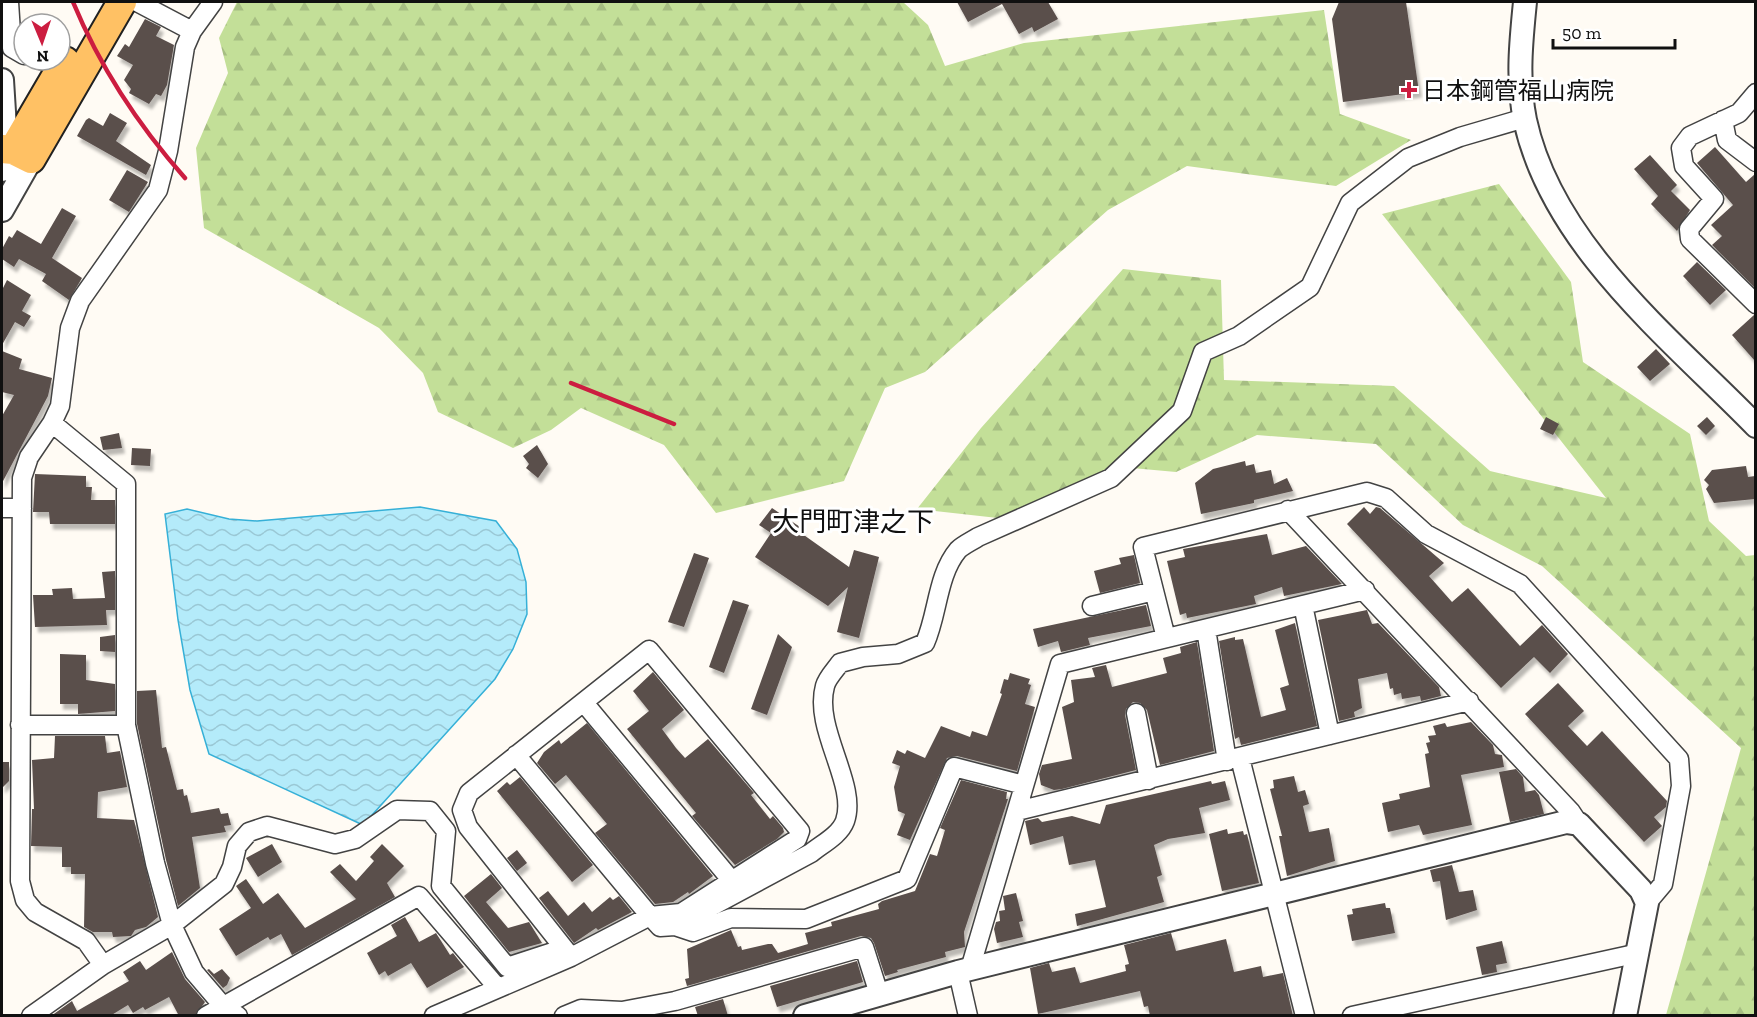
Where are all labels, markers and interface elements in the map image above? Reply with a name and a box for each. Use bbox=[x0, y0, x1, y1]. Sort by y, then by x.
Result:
north arrow bbox=[12, 12, 72, 72]
scale bar bbox=[1553, 12, 1674, 50]
text: 50 m bbox=[1562, 22, 1602, 44]
text: N bbox=[36, 47, 49, 66]
place label: 日本鋼管福山病院 bbox=[1422, 76, 1614, 105]
marker: 日本鋼管福山病院 bbox=[1400, 81, 1418, 99]
district label: 大門町津之下 bbox=[772, 506, 934, 538]

